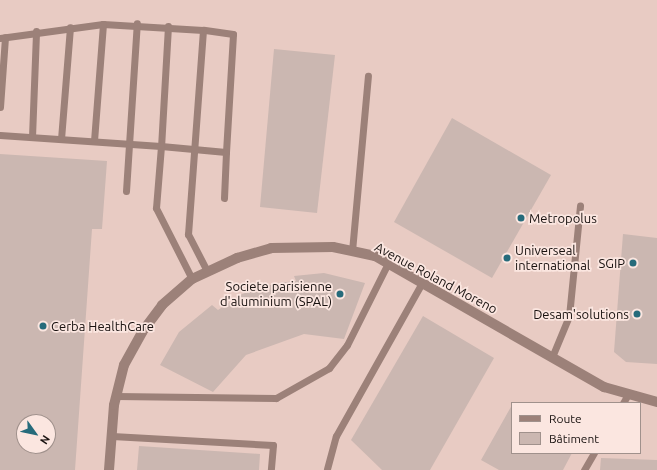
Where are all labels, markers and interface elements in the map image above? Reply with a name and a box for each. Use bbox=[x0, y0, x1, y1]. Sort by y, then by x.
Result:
place label: Metropolus bbox=[529, 210, 597, 226]
marker: Metropolus bbox=[516, 213, 526, 223]
street label: Avenue Roland Moreno bbox=[372, 239, 500, 317]
place label: Universeal international bbox=[515, 243, 590, 274]
marker: Universeal international bbox=[502, 253, 512, 263]
place label: SGIP bbox=[598, 255, 625, 271]
marker: SGIP bbox=[628, 258, 638, 268]
place label: Societe parisienne d'aluminium (SPAL) bbox=[220, 279, 332, 310]
marker: Societe parisienne d'aluminium (SPAL) bbox=[335, 289, 345, 299]
place label: Desam'solutions bbox=[533, 306, 629, 322]
marker: Desam'solutions bbox=[632, 309, 642, 319]
place label: Cerba HealthCare bbox=[51, 318, 154, 334]
marker: Cerba HealthCare bbox=[38, 321, 48, 331]
legend bbox=[511, 402, 641, 454]
text: Route bbox=[549, 412, 582, 425]
north arrow bbox=[16, 414, 56, 454]
text: Bâtiment bbox=[549, 432, 599, 445]
text: N bbox=[38, 433, 52, 447]

